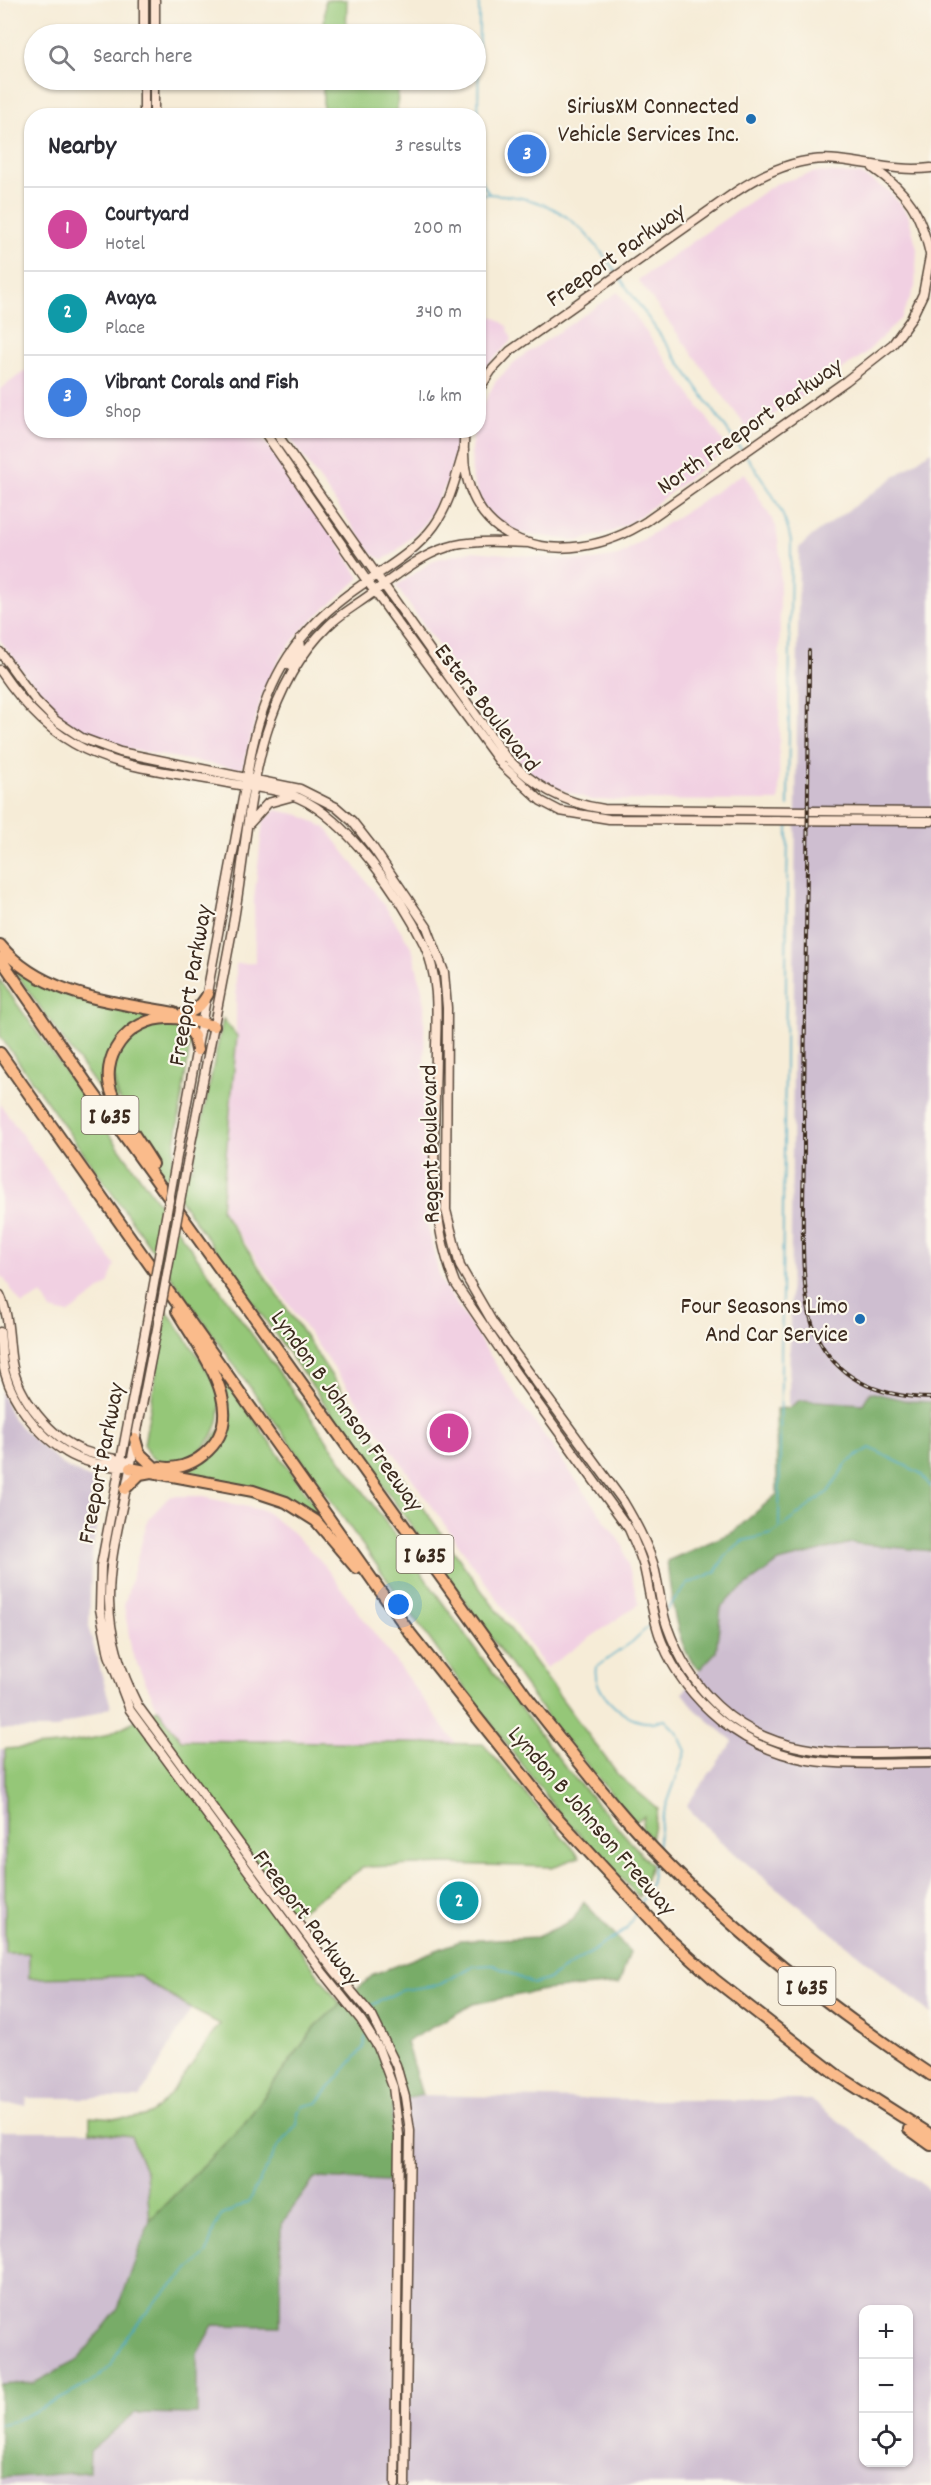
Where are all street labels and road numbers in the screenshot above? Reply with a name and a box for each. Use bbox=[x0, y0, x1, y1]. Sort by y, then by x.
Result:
street label: Freeport Parkway bbox=[540, 195, 694, 317]
street label: North Freeport Parkway bbox=[651, 350, 852, 504]
street label: Esters Boulevard bbox=[425, 637, 547, 780]
street label: Freeport Parkway bbox=[161, 901, 223, 1069]
street label: Regent Boulevard bbox=[414, 1064, 450, 1224]
road number: I 635 bbox=[82, 1096, 138, 1134]
street label: Lyndon B Johnson Freeway bbox=[261, 1304, 431, 1521]
street label: Freeport Parkway bbox=[71, 1379, 135, 1547]
road number: I 635 bbox=[396, 1535, 454, 1573]
street label: Lyndon B Johnson Freeway bbox=[499, 1719, 684, 1925]
street label: Freeport Parkway bbox=[243, 1843, 369, 1995]
road number: I 635 bbox=[778, 1967, 836, 2005]

